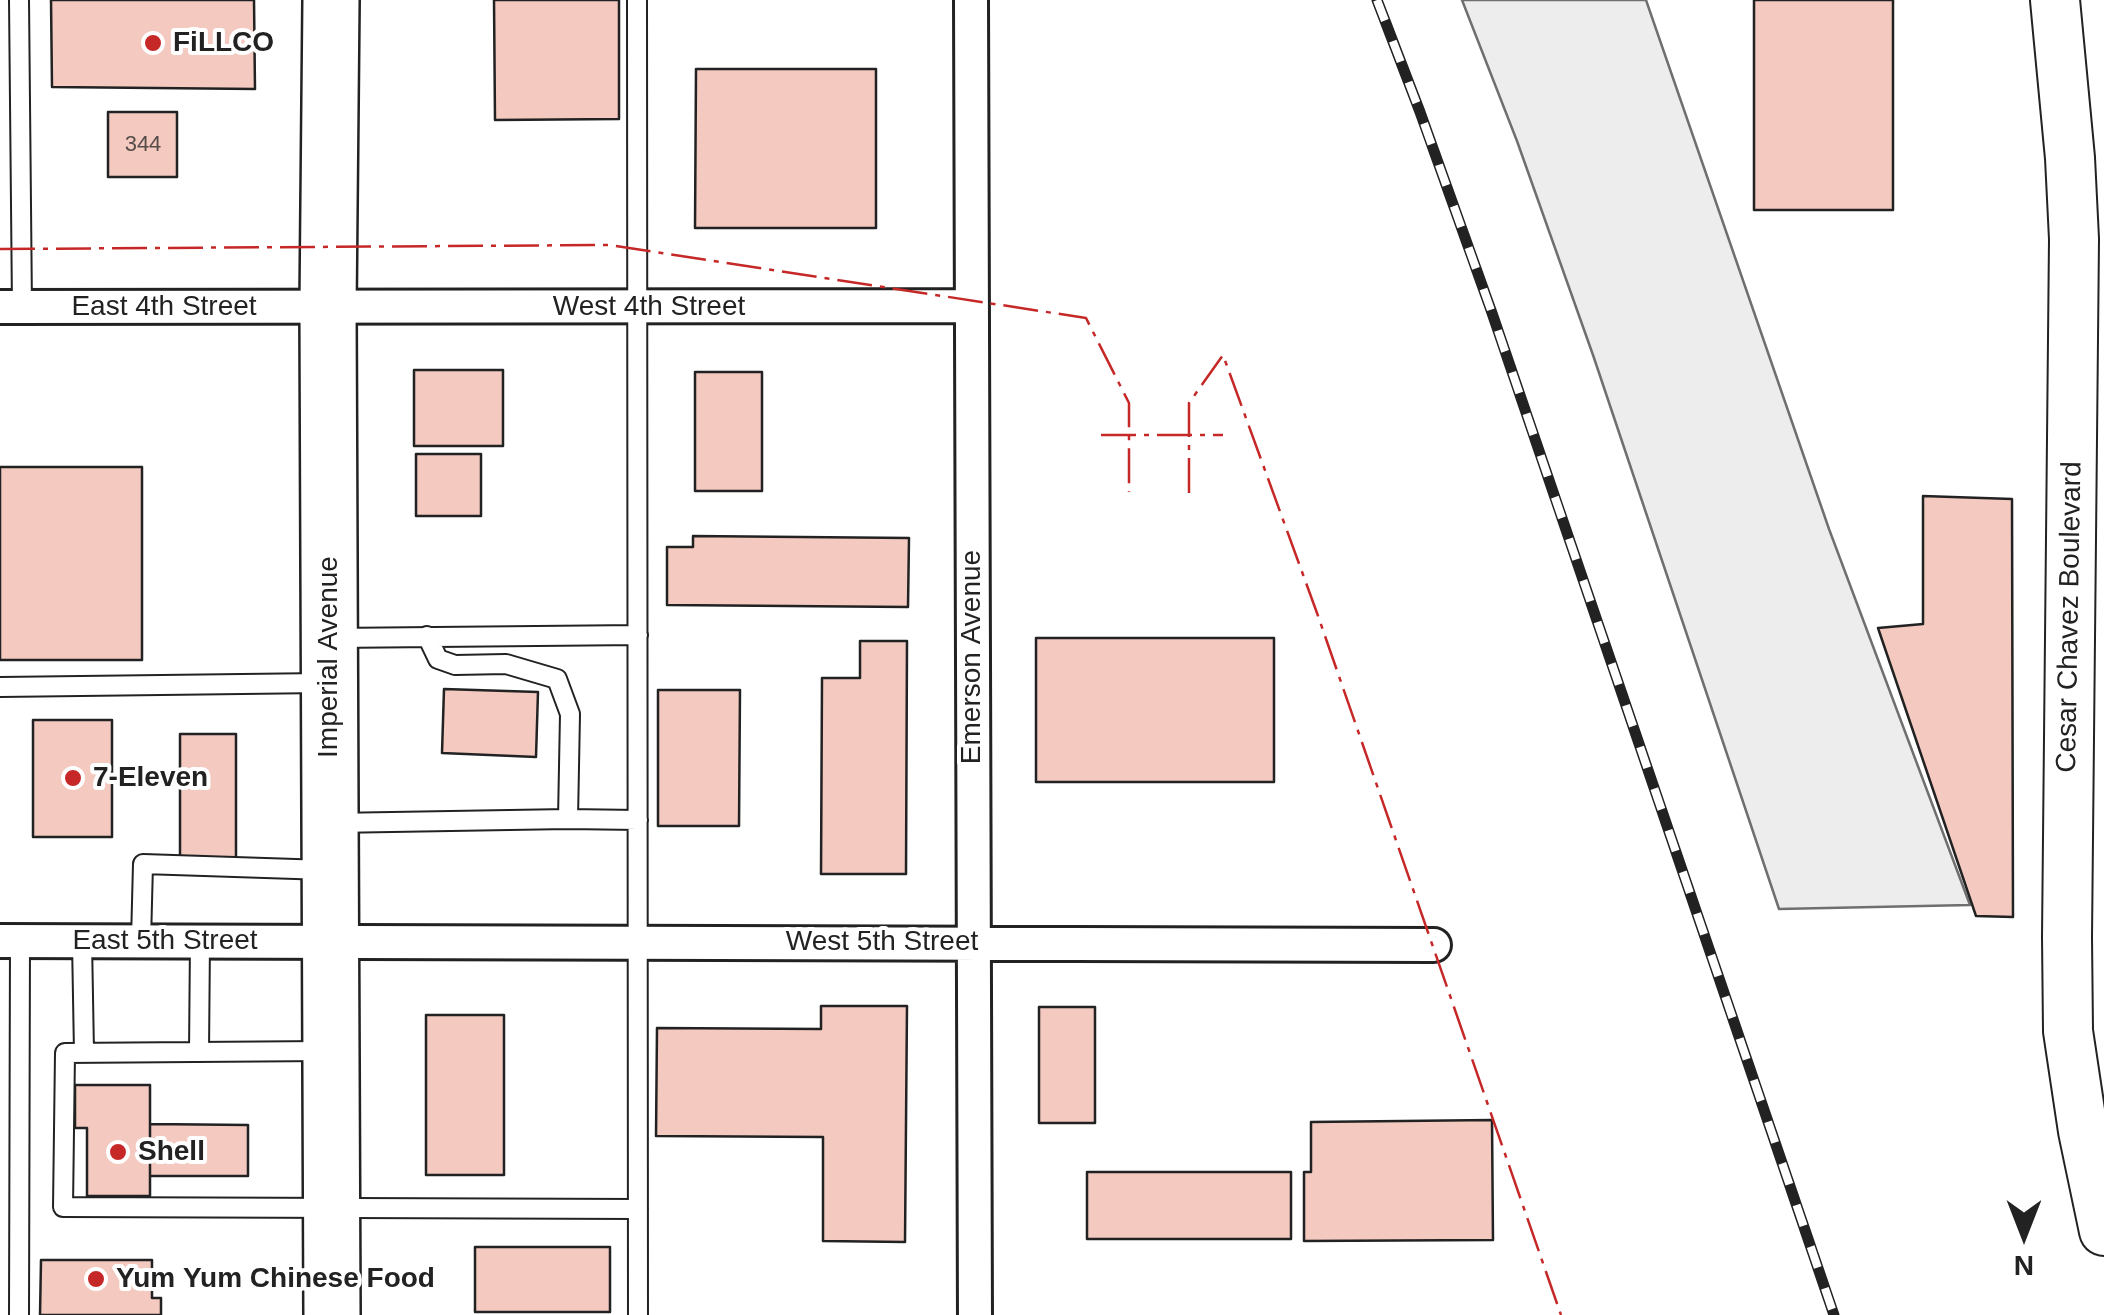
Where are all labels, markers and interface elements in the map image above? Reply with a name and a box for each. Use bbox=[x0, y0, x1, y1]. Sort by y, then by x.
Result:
place label: FiLLCO bbox=[173, 26, 274, 60]
marker: FiLLCO bbox=[142, 32, 164, 54]
house number: 344 bbox=[125, 132, 161, 158]
street label: East 4th Street bbox=[71, 290, 257, 324]
street label: West 4th Street bbox=[553, 290, 745, 324]
street label: Cesar Chavez Boulevard bbox=[2050, 461, 2090, 773]
street label: Emerson Avenue bbox=[955, 550, 989, 764]
street label: Imperial Avenue bbox=[312, 556, 346, 758]
place label: 7-Eleven bbox=[93, 761, 208, 795]
marker: 7-Eleven bbox=[62, 767, 84, 789]
street label: East 5th Street bbox=[72, 924, 258, 958]
street label: West 5th Street bbox=[786, 925, 978, 959]
place label: Shell bbox=[138, 1135, 205, 1169]
marker: Shell bbox=[107, 1141, 129, 1163]
north arrow bbox=[1974, 1185, 2074, 1285]
text: N bbox=[2014, 1250, 2034, 1281]
place label: Yum Yum Chinese Food bbox=[116, 1262, 435, 1296]
marker: Yum Yum Chinese Food bbox=[85, 1268, 107, 1290]

